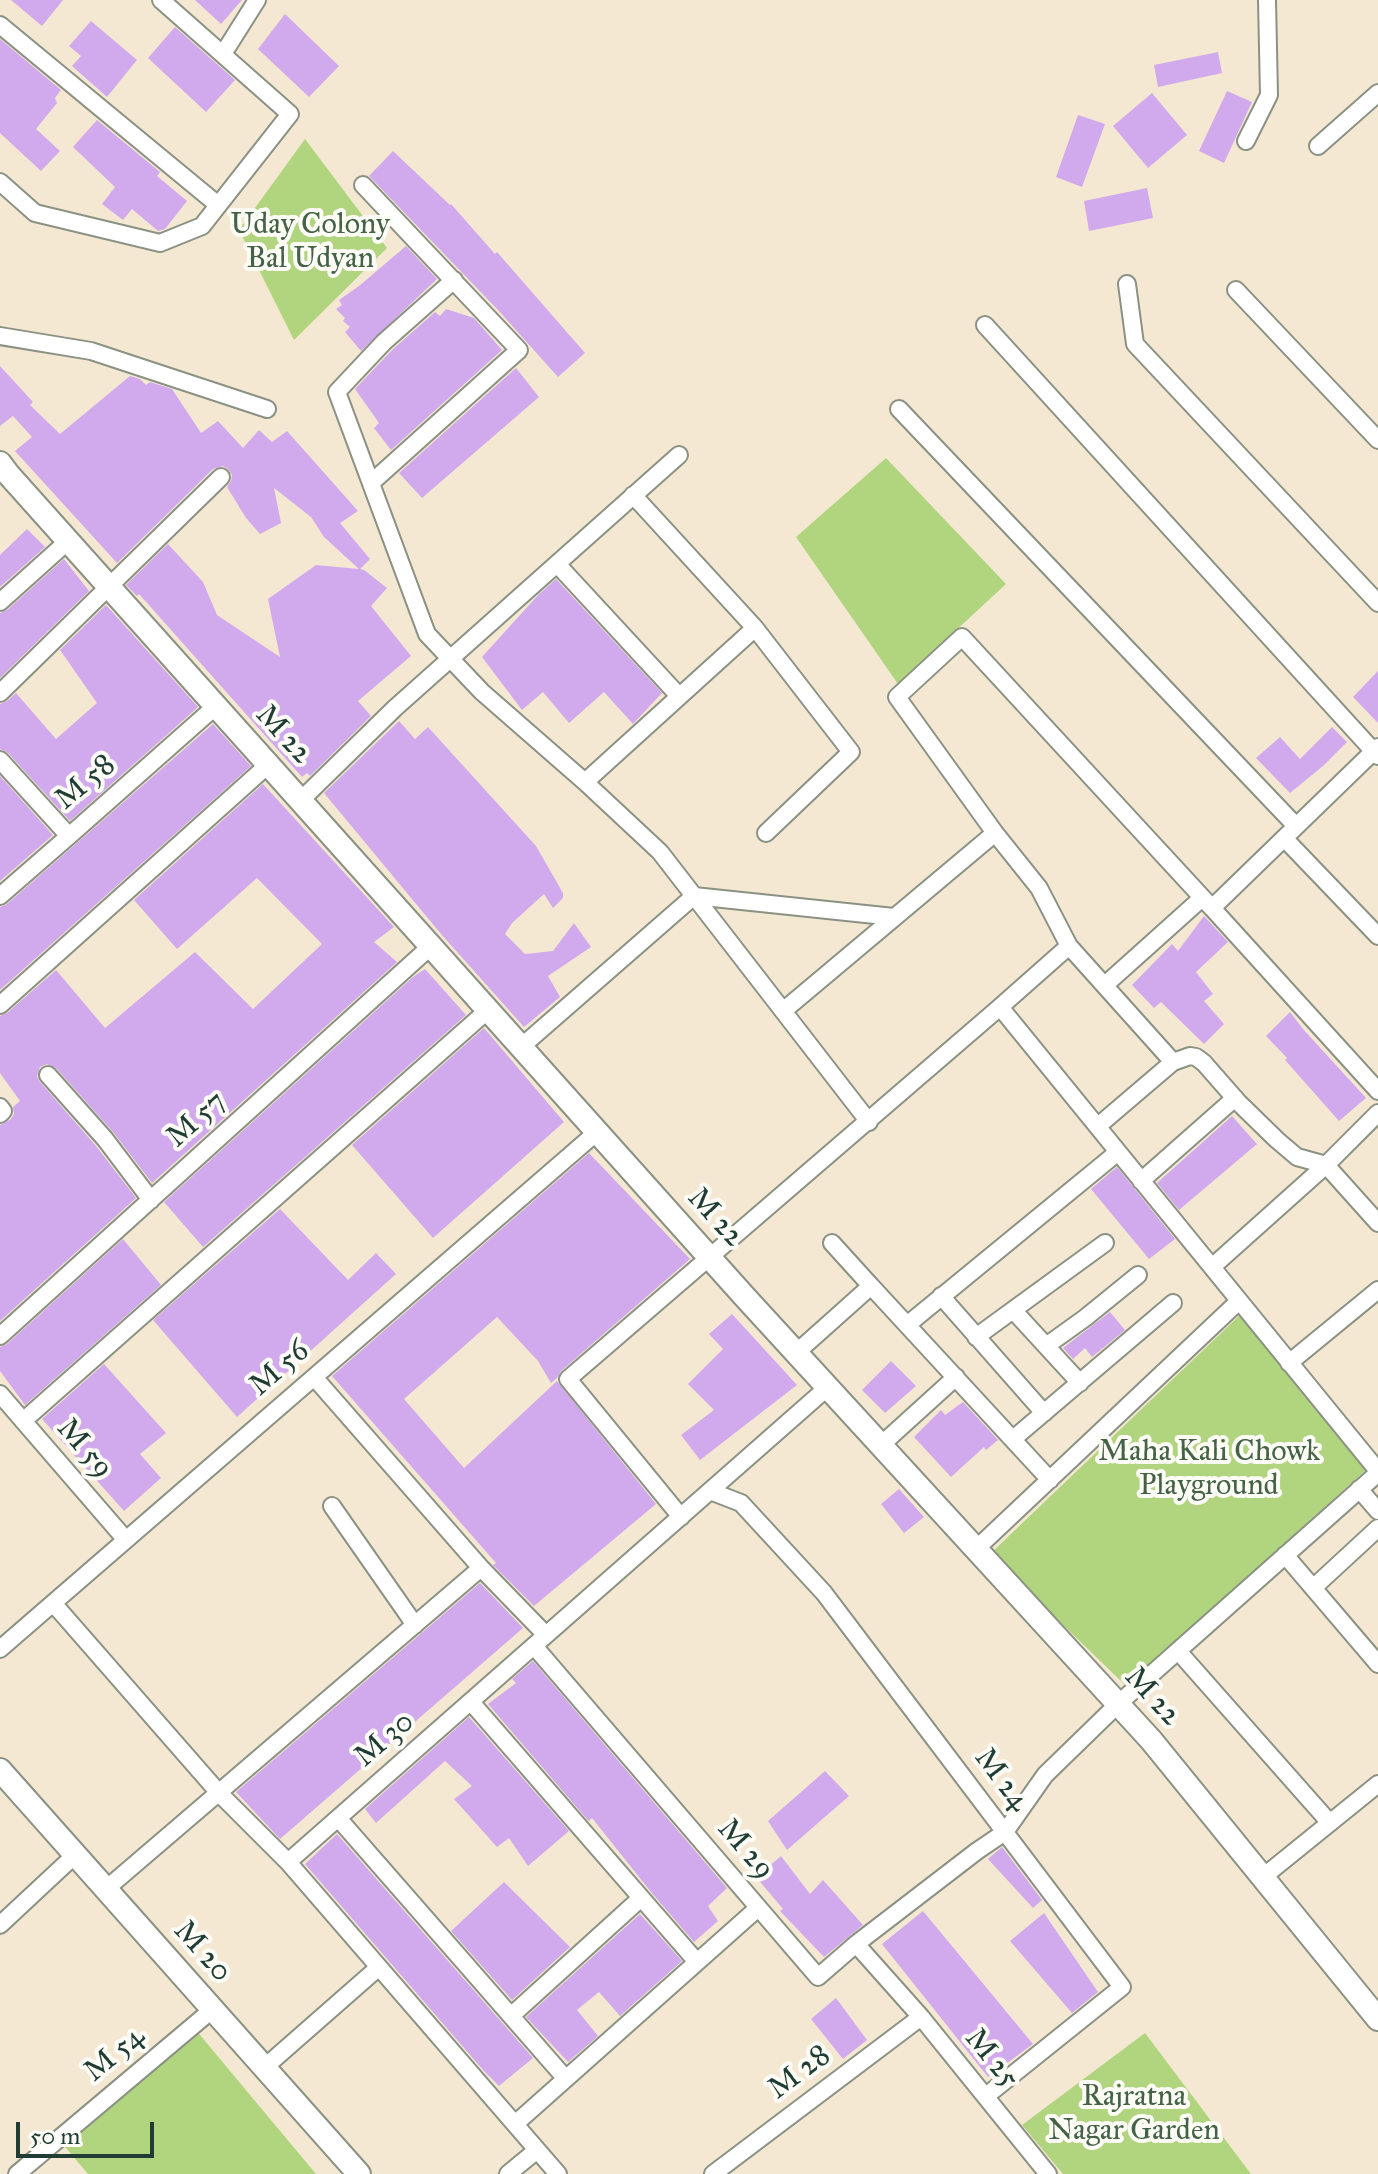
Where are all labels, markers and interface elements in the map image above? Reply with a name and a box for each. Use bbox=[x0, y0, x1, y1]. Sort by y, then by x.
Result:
park label: Uday Colony Bal Udyan bbox=[230, 208, 390, 278]
street label: M 22 bbox=[247, 698, 319, 772]
street label: M 58 bbox=[49, 748, 123, 818]
street label: M 57 bbox=[160, 1084, 234, 1156]
street label: M 22 bbox=[679, 1181, 751, 1255]
street label: M 56 bbox=[243, 1334, 317, 1404]
street label: M 59 bbox=[48, 1412, 120, 1486]
park label: Maha Kali Chowk Playground bbox=[1098, 1435, 1320, 1506]
street label: M 22 bbox=[1116, 1660, 1188, 1734]
street label: M 30 bbox=[348, 1704, 422, 1776]
street label: M 24 bbox=[966, 1742, 1036, 1818]
street label: M 29 bbox=[709, 1812, 781, 1888]
street label: M 20 bbox=[165, 1914, 239, 1990]
street label: M 54 bbox=[78, 2020, 152, 2090]
street label: M 25 bbox=[956, 2022, 1026, 2096]
street label: M 28 bbox=[762, 2038, 838, 2108]
park label: Rajratna Nagar Garden bbox=[1048, 2080, 1220, 2150]
scale bar bbox=[20, 2106, 158, 2156]
text: 50 m bbox=[30, 2121, 80, 2151]

